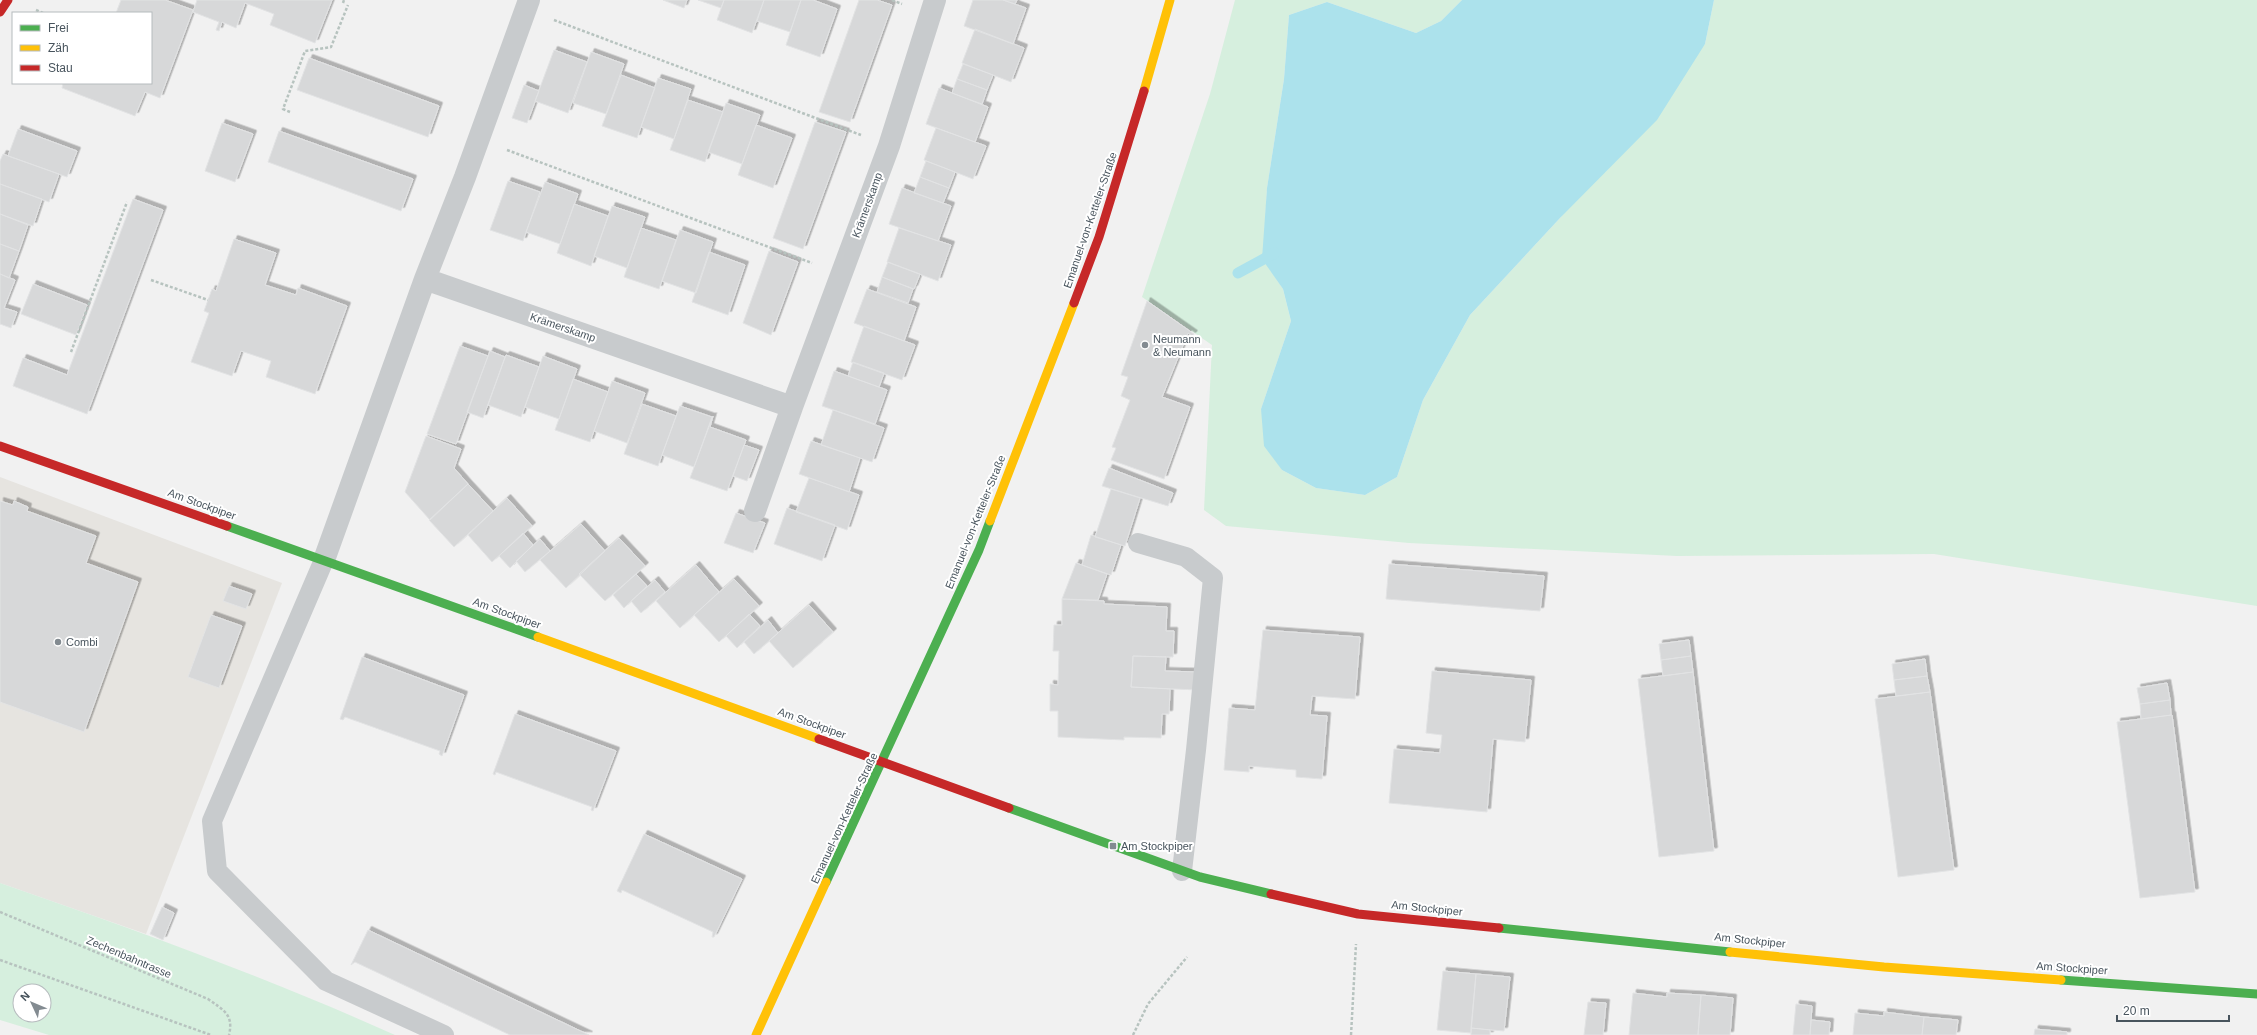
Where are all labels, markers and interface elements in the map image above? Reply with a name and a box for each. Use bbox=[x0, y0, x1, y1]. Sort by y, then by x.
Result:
legend bbox=[12, 12, 152, 84]
text: Frei bbox=[48, 21, 69, 35]
text: Zäh bbox=[48, 41, 69, 55]
text: Stau bbox=[48, 61, 73, 75]
street label: Emanuel-von-Ketteler-Straße bbox=[1061, 150, 1119, 290]
street label: Krämerskamp bbox=[850, 171, 884, 239]
street label: Krämerskamp bbox=[529, 310, 597, 344]
place label: Neumann & Neumann bbox=[1153, 333, 1211, 358]
marker: Neumann & Neumann bbox=[1140, 340, 1150, 350]
street label: Emanuel-von-Ketteler-Straße bbox=[943, 453, 1007, 591]
street label: Am Stockpiper bbox=[166, 486, 238, 522]
street label: Am Stockpiper bbox=[471, 595, 543, 631]
place label: Combi bbox=[66, 636, 98, 648]
marker: Combi bbox=[53, 637, 63, 647]
street label: Am Stockpiper bbox=[776, 705, 848, 741]
street label: Emanuel-von-Ketteler-Straße bbox=[808, 751, 880, 885]
place label: Am Stockpiper bbox=[1121, 840, 1193, 852]
marker: Am Stockpiper bbox=[1108, 841, 1118, 851]
street label: Am Stockpiper bbox=[1391, 898, 1464, 918]
street label: Am Stockpiper bbox=[1714, 930, 1787, 950]
street label: Zechenbahntrasse bbox=[85, 934, 173, 980]
street label: Am Stockpiper bbox=[2036, 960, 2108, 977]
north arrow bbox=[12, 983, 52, 1023]
text: N bbox=[18, 989, 32, 1003]
scale bar bbox=[2117, 997, 2229, 1023]
text: 20 m bbox=[2123, 1004, 2150, 1018]

